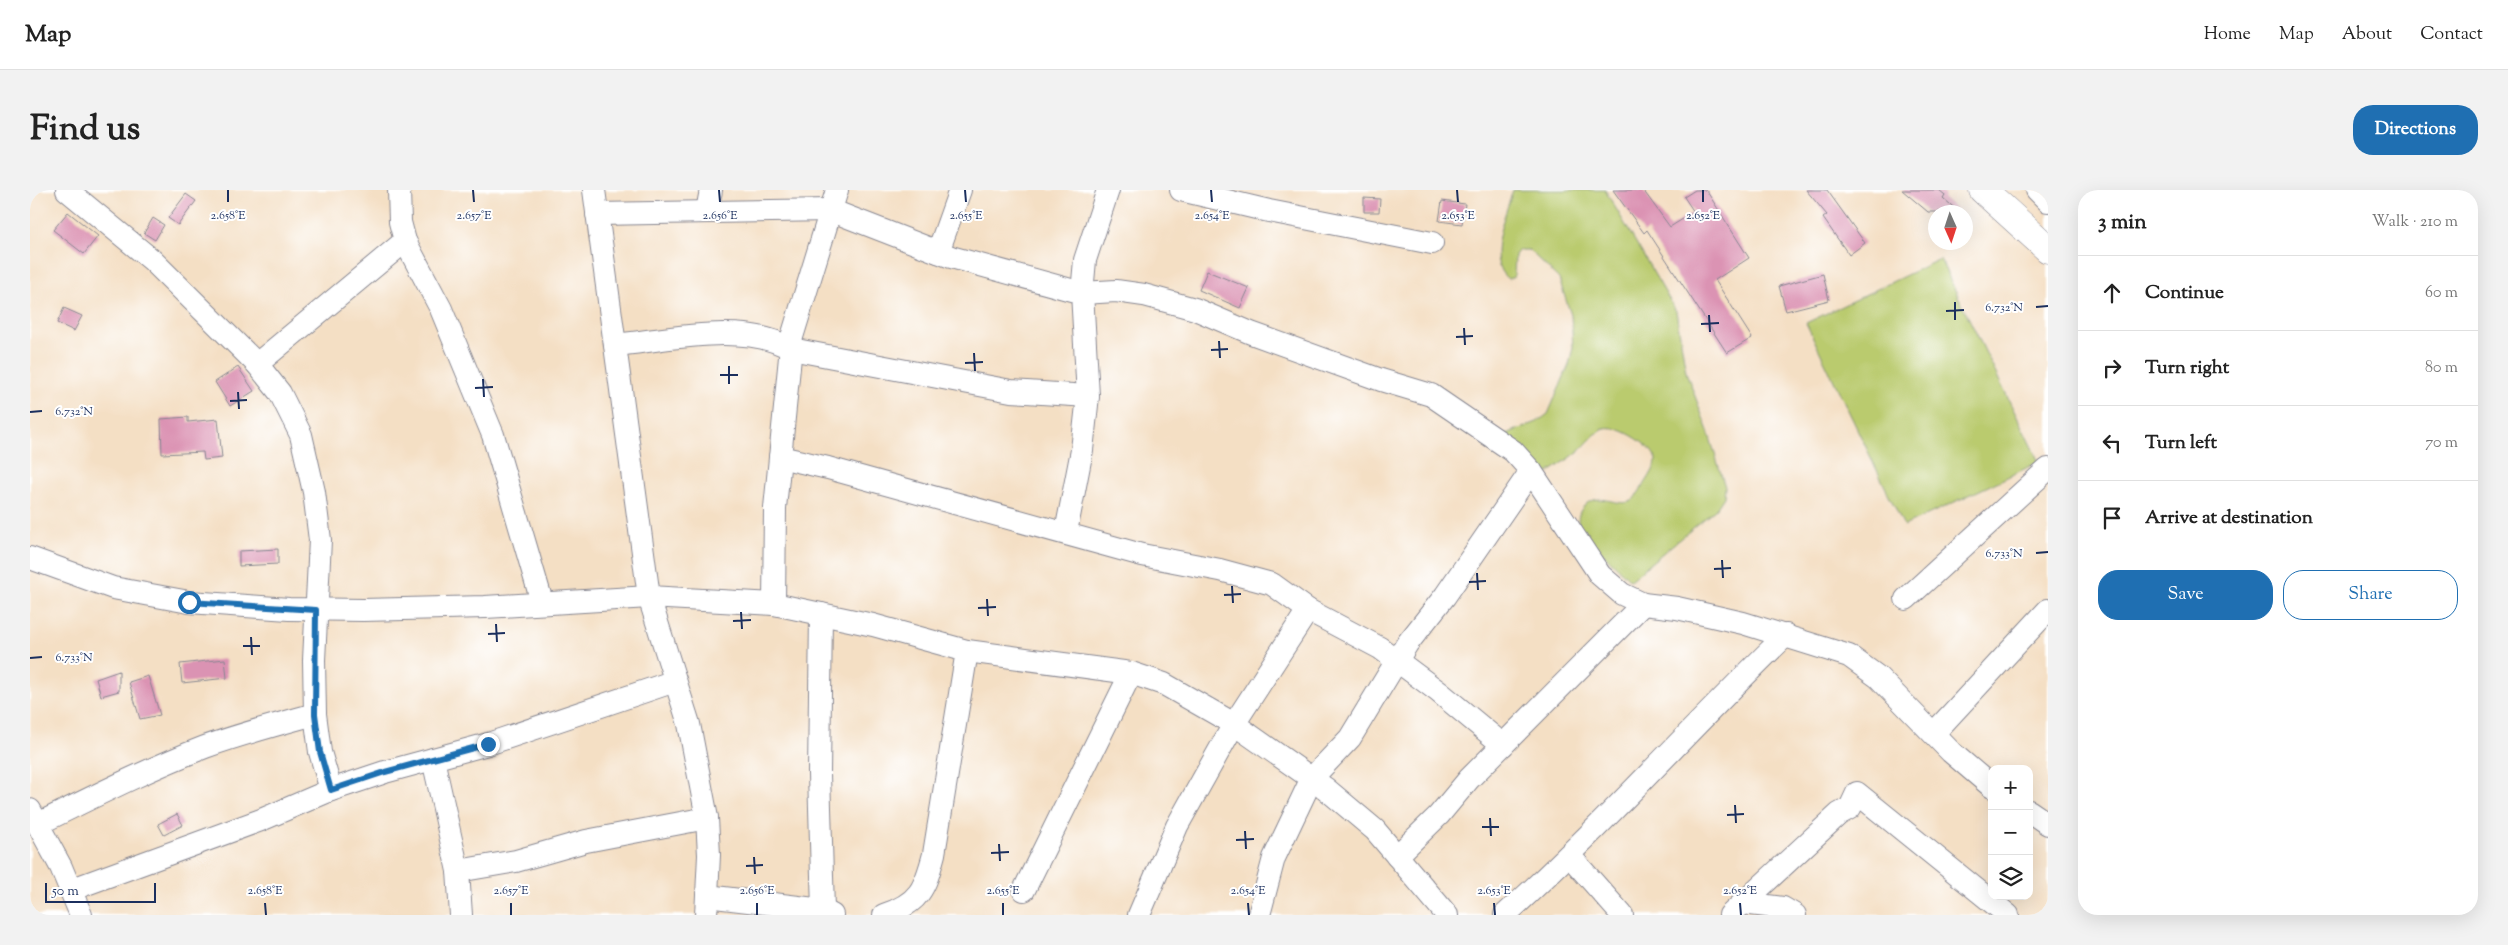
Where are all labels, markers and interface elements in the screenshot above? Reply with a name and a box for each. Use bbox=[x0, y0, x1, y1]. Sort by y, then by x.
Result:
text: Map bbox=[25, 18, 71, 52]
text: Home bbox=[2204, 22, 2251, 48]
text: Map bbox=[2279, 22, 2314, 48]
text: About bbox=[2342, 22, 2392, 48]
text: Contact bbox=[2420, 22, 2483, 48]
text: Find us bbox=[30, 105, 140, 156]
button: Directions bbox=[2353, 105, 2478, 155]
north arrow bbox=[1928, 205, 1973, 250]
text: 2.658°E bbox=[211, 207, 246, 225]
text: 2.657°E bbox=[457, 207, 492, 225]
text: 2.656°E bbox=[703, 207, 738, 225]
text: 2.655°E bbox=[949, 207, 983, 225]
text: 2.654°E bbox=[1195, 207, 1230, 225]
text: 2.653°E bbox=[1441, 207, 1476, 225]
text: 2.652°E bbox=[1686, 207, 1721, 225]
text: 3 min bbox=[2098, 208, 2147, 238]
text: Walk · 210 m bbox=[2372, 211, 2458, 234]
icon: ahead bbox=[2098, 279, 2126, 307]
text: Continue bbox=[2145, 280, 2224, 307]
text: 60 m bbox=[2425, 282, 2458, 305]
text: 6.732°N bbox=[1985, 299, 2023, 317]
icon: right bbox=[2098, 354, 2126, 382]
text: Turn right bbox=[2145, 355, 2229, 382]
text: 80 m bbox=[2425, 357, 2458, 380]
text: 6.732°N bbox=[55, 403, 93, 421]
icon: left bbox=[2098, 429, 2126, 457]
text: Turn left bbox=[2145, 430, 2217, 457]
text: 70 m bbox=[2425, 432, 2458, 455]
icon: arrive bbox=[2098, 504, 2126, 532]
text: Arrive at destination bbox=[2145, 505, 2313, 532]
text: 6.733°N bbox=[1985, 545, 2023, 563]
button: Save bbox=[2098, 570, 2273, 620]
button: Share bbox=[2283, 570, 2458, 620]
route start bbox=[178, 591, 201, 614]
text: 6.733°N bbox=[55, 649, 93, 667]
route end bbox=[477, 733, 500, 756]
map controls bbox=[1988, 765, 2033, 900]
button: + bbox=[1988, 765, 2033, 810]
button: − bbox=[1988, 810, 2033, 855]
button: layers bbox=[1988, 855, 2033, 900]
scale bar bbox=[45, 880, 156, 903]
text: 50 m bbox=[52, 882, 79, 902]
text: 2.658°E bbox=[248, 882, 283, 900]
text: 2.657°E bbox=[494, 882, 529, 900]
text: 2.656°E bbox=[740, 882, 775, 900]
text: 2.655°E bbox=[986, 882, 1020, 900]
text: 2.654°E bbox=[1231, 882, 1266, 900]
text: 2.653°E bbox=[1477, 882, 1512, 900]
text: 2.652°E bbox=[1723, 882, 1758, 900]

